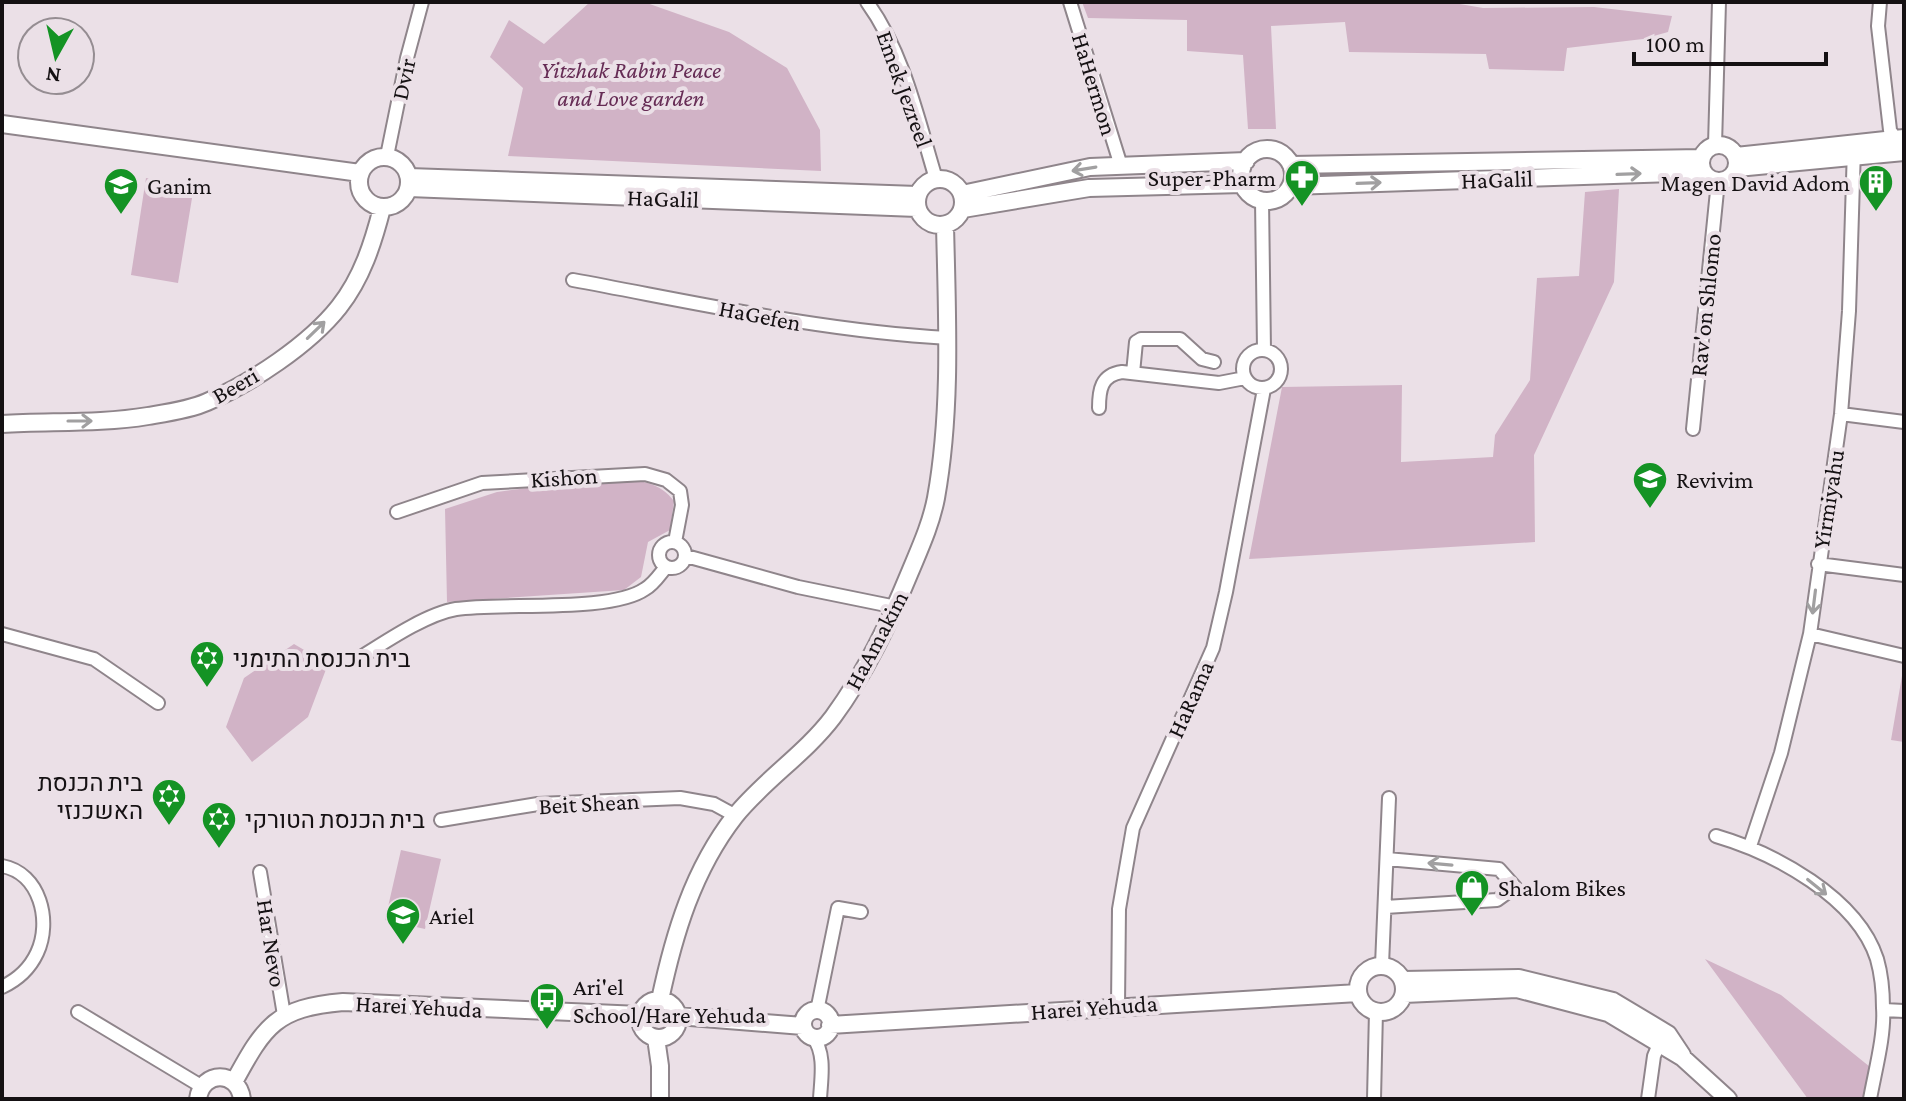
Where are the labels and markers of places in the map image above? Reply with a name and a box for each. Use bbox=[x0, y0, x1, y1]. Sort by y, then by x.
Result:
pharmacy icon: Super-Pharm bbox=[1283, 158, 1321, 208]
building icon: Magen David Adom bbox=[1857, 163, 1895, 213]
place label: Super-Pharm bbox=[1148, 164, 1276, 191]
school or university icon: Ganim bbox=[102, 166, 140, 216]
place label: Magen David Adom bbox=[1661, 169, 1850, 196]
place label: Ganim bbox=[147, 172, 212, 199]
school or university icon: Revivim bbox=[1631, 460, 1669, 510]
place label: Revivim bbox=[1676, 466, 1754, 493]
synagogue icon: בית הכנסת התימני bbox=[188, 639, 226, 689]
place label: בית הכנסת התימני bbox=[233, 645, 411, 672]
place label: בית הכנסת האשכנזי bbox=[38, 769, 143, 824]
synagogue icon: בית הכנסת האשכנזי bbox=[150, 777, 188, 827]
synagogue icon: בית הכנסת הטורקי bbox=[200, 800, 238, 850]
place label: בית הכנסת הטורקי bbox=[245, 806, 425, 833]
shop icon: Shalom Bikes bbox=[1453, 868, 1491, 918]
place label: Shalom Bikes bbox=[1498, 874, 1626, 901]
school or university icon: Ariel bbox=[384, 896, 422, 946]
place label: Ariel bbox=[429, 902, 474, 929]
place label: Ari'el School/Hare Yehuda bbox=[573, 973, 766, 1028]
bus stop icon: Ari'el School/Hare Yehuda bbox=[528, 981, 566, 1031]

